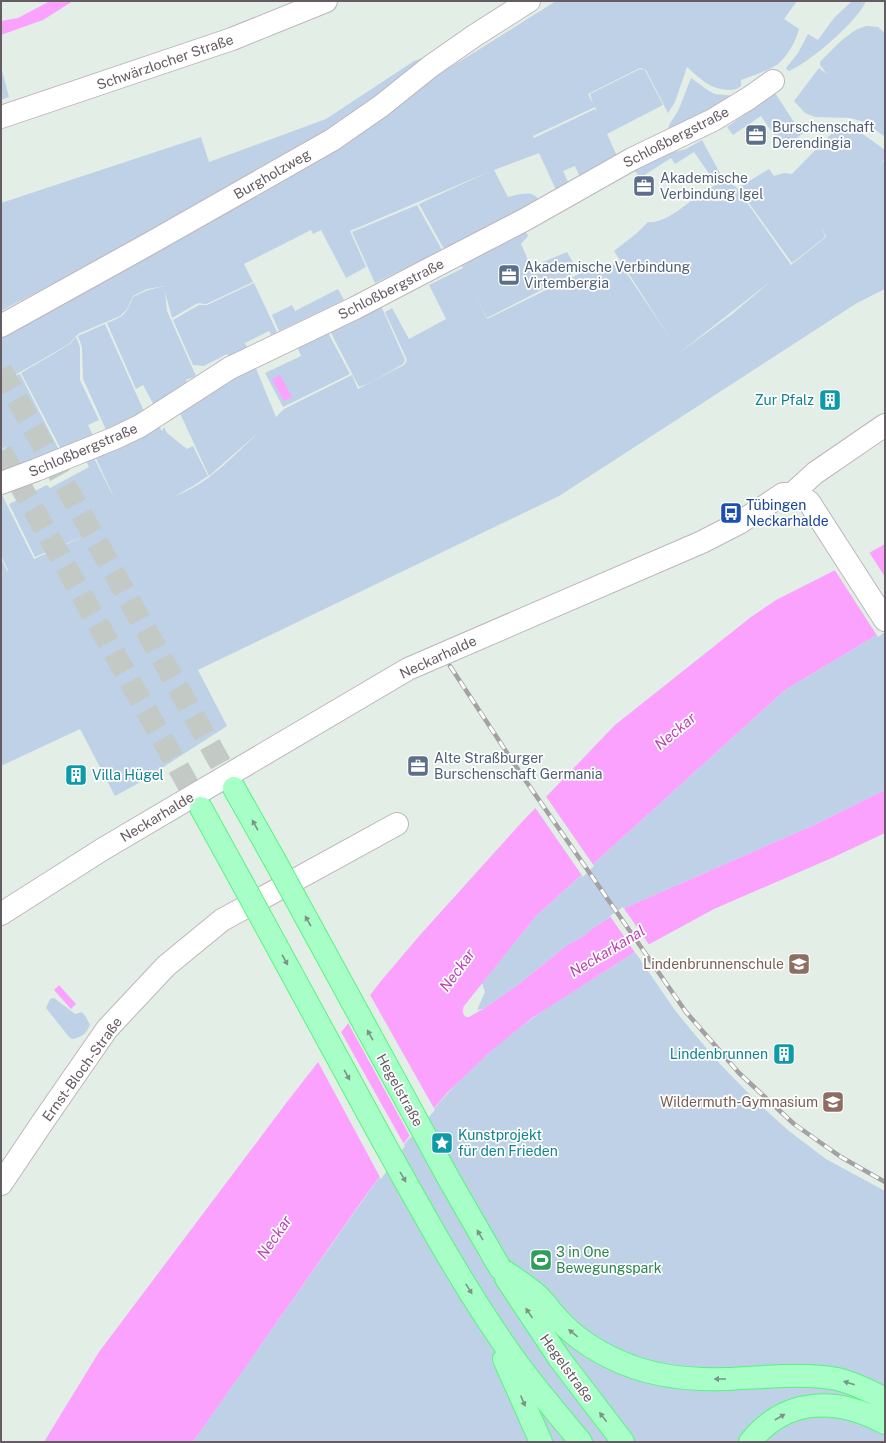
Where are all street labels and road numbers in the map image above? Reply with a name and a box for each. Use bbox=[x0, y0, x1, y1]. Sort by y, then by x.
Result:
street label: Schwärzlocher Straße bbox=[95, 31, 235, 93]
street label: Schloßbergstraße bbox=[620, 103, 732, 171]
street label: Burgholzweg bbox=[231, 145, 313, 202]
street label: Schloßbergstraße bbox=[335, 255, 447, 323]
street label: Schloßbergstraße bbox=[26, 420, 140, 480]
street label: Neckarhalde bbox=[397, 632, 479, 682]
street label: Neckarhalde bbox=[117, 789, 197, 845]
street label: Ernst-Bloch-Straße bbox=[39, 1014, 125, 1124]
street label: Hegelstraße bbox=[373, 1051, 427, 1129]
street label: Hegelstraße bbox=[537, 1331, 597, 1405]

